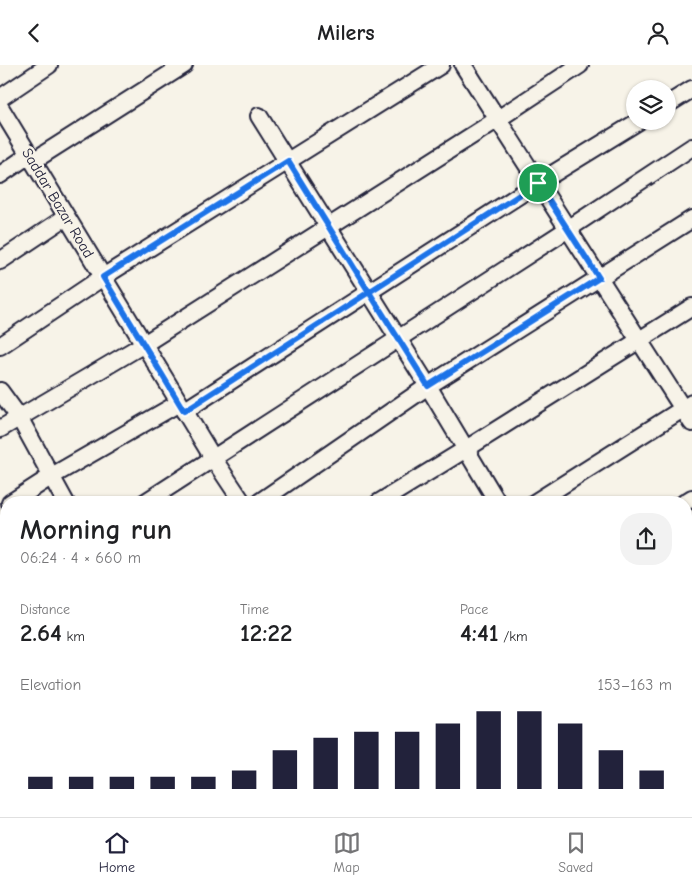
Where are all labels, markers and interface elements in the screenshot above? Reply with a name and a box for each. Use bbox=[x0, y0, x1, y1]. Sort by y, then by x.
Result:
icon: back bbox=[20, 19, 48, 47]
icon: person bbox=[644, 19, 672, 47]
text: Milers bbox=[317, 20, 375, 46]
map controls bbox=[626, 80, 676, 130]
button: layers bbox=[626, 80, 676, 130]
street label: Saddar Bazar Road bbox=[18, 145, 98, 261]
pin bbox=[517, 162, 559, 204]
icon: arrive bbox=[524, 169, 552, 197]
button: share bbox=[620, 513, 672, 565]
text: Morning run bbox=[20, 514, 172, 546]
text: 06:24 · 4 × 660 m bbox=[20, 549, 141, 567]
text: Distance bbox=[20, 601, 70, 618]
text: Time bbox=[240, 601, 269, 618]
text: Pace bbox=[460, 601, 488, 618]
text: 2.64 bbox=[20, 618, 62, 647]
text: 12:22 bbox=[240, 618, 292, 647]
text: 4:41 bbox=[460, 618, 498, 647]
text: km bbox=[62, 628, 85, 645]
text: /km bbox=[498, 628, 528, 645]
text: Elevation bbox=[20, 676, 81, 694]
text: 153–163 m bbox=[598, 676, 672, 694]
tab: Home bbox=[99, 829, 135, 876]
tab: Map bbox=[333, 829, 361, 876]
tab: Saved bbox=[558, 829, 593, 876]

